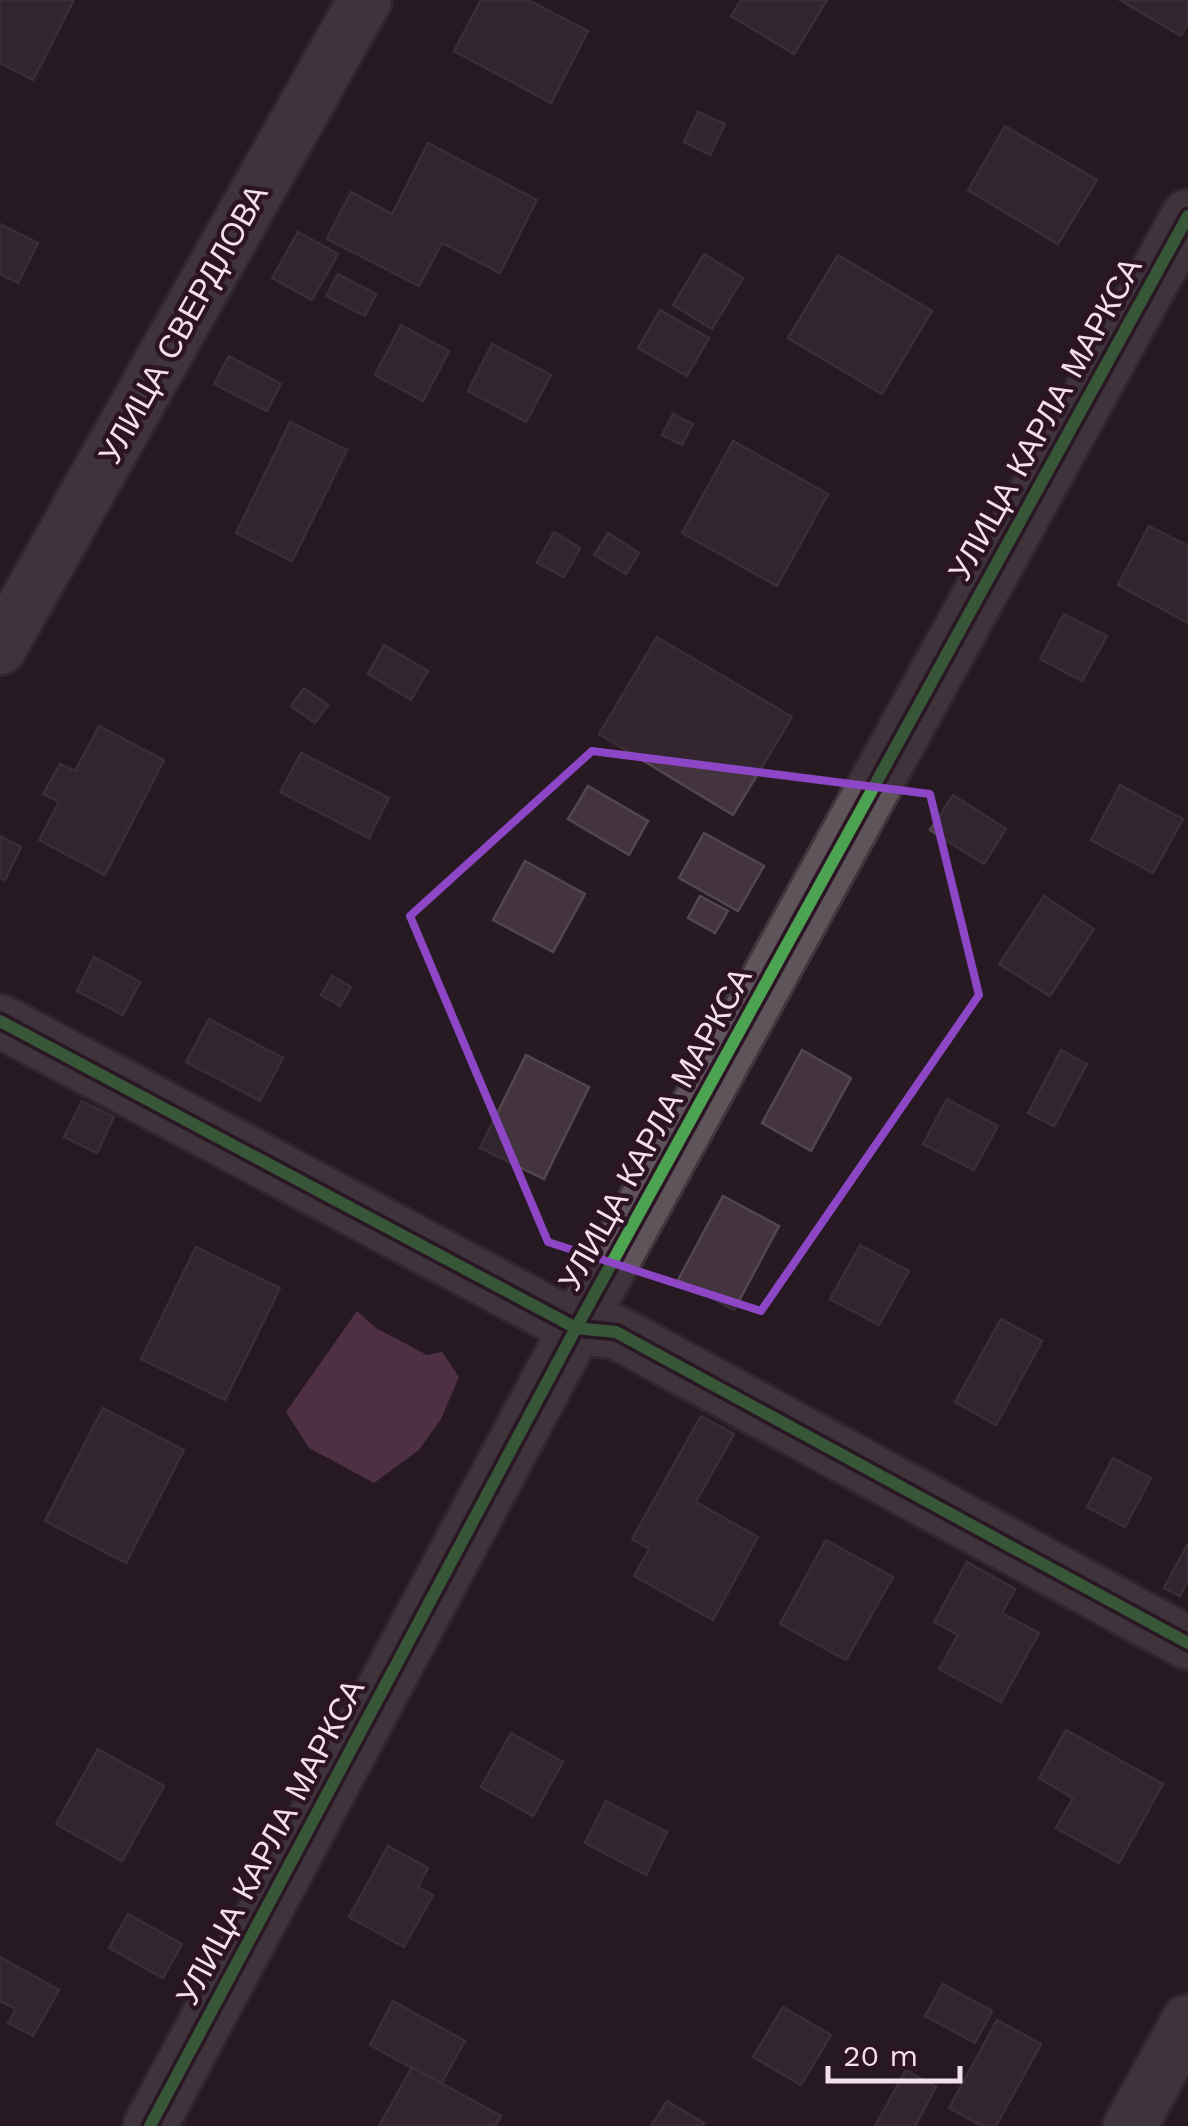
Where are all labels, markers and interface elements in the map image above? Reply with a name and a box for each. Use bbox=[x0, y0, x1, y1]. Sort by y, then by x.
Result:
street label: УЛИЦА СВЕРДЛОВА bbox=[90, 177, 276, 470]
street label: УЛИЦА КАРЛА МАРКСА bbox=[940, 250, 1150, 587]
street label: УЛИЦА КАРЛА МАРКСА bbox=[550, 960, 760, 1297]
street label: УЛИЦА КАРЛА МАРКСА bbox=[168, 1672, 372, 2011]
scale bar bbox=[828, 2021, 960, 2083]
text: 20 m bbox=[843, 2038, 918, 2073]

